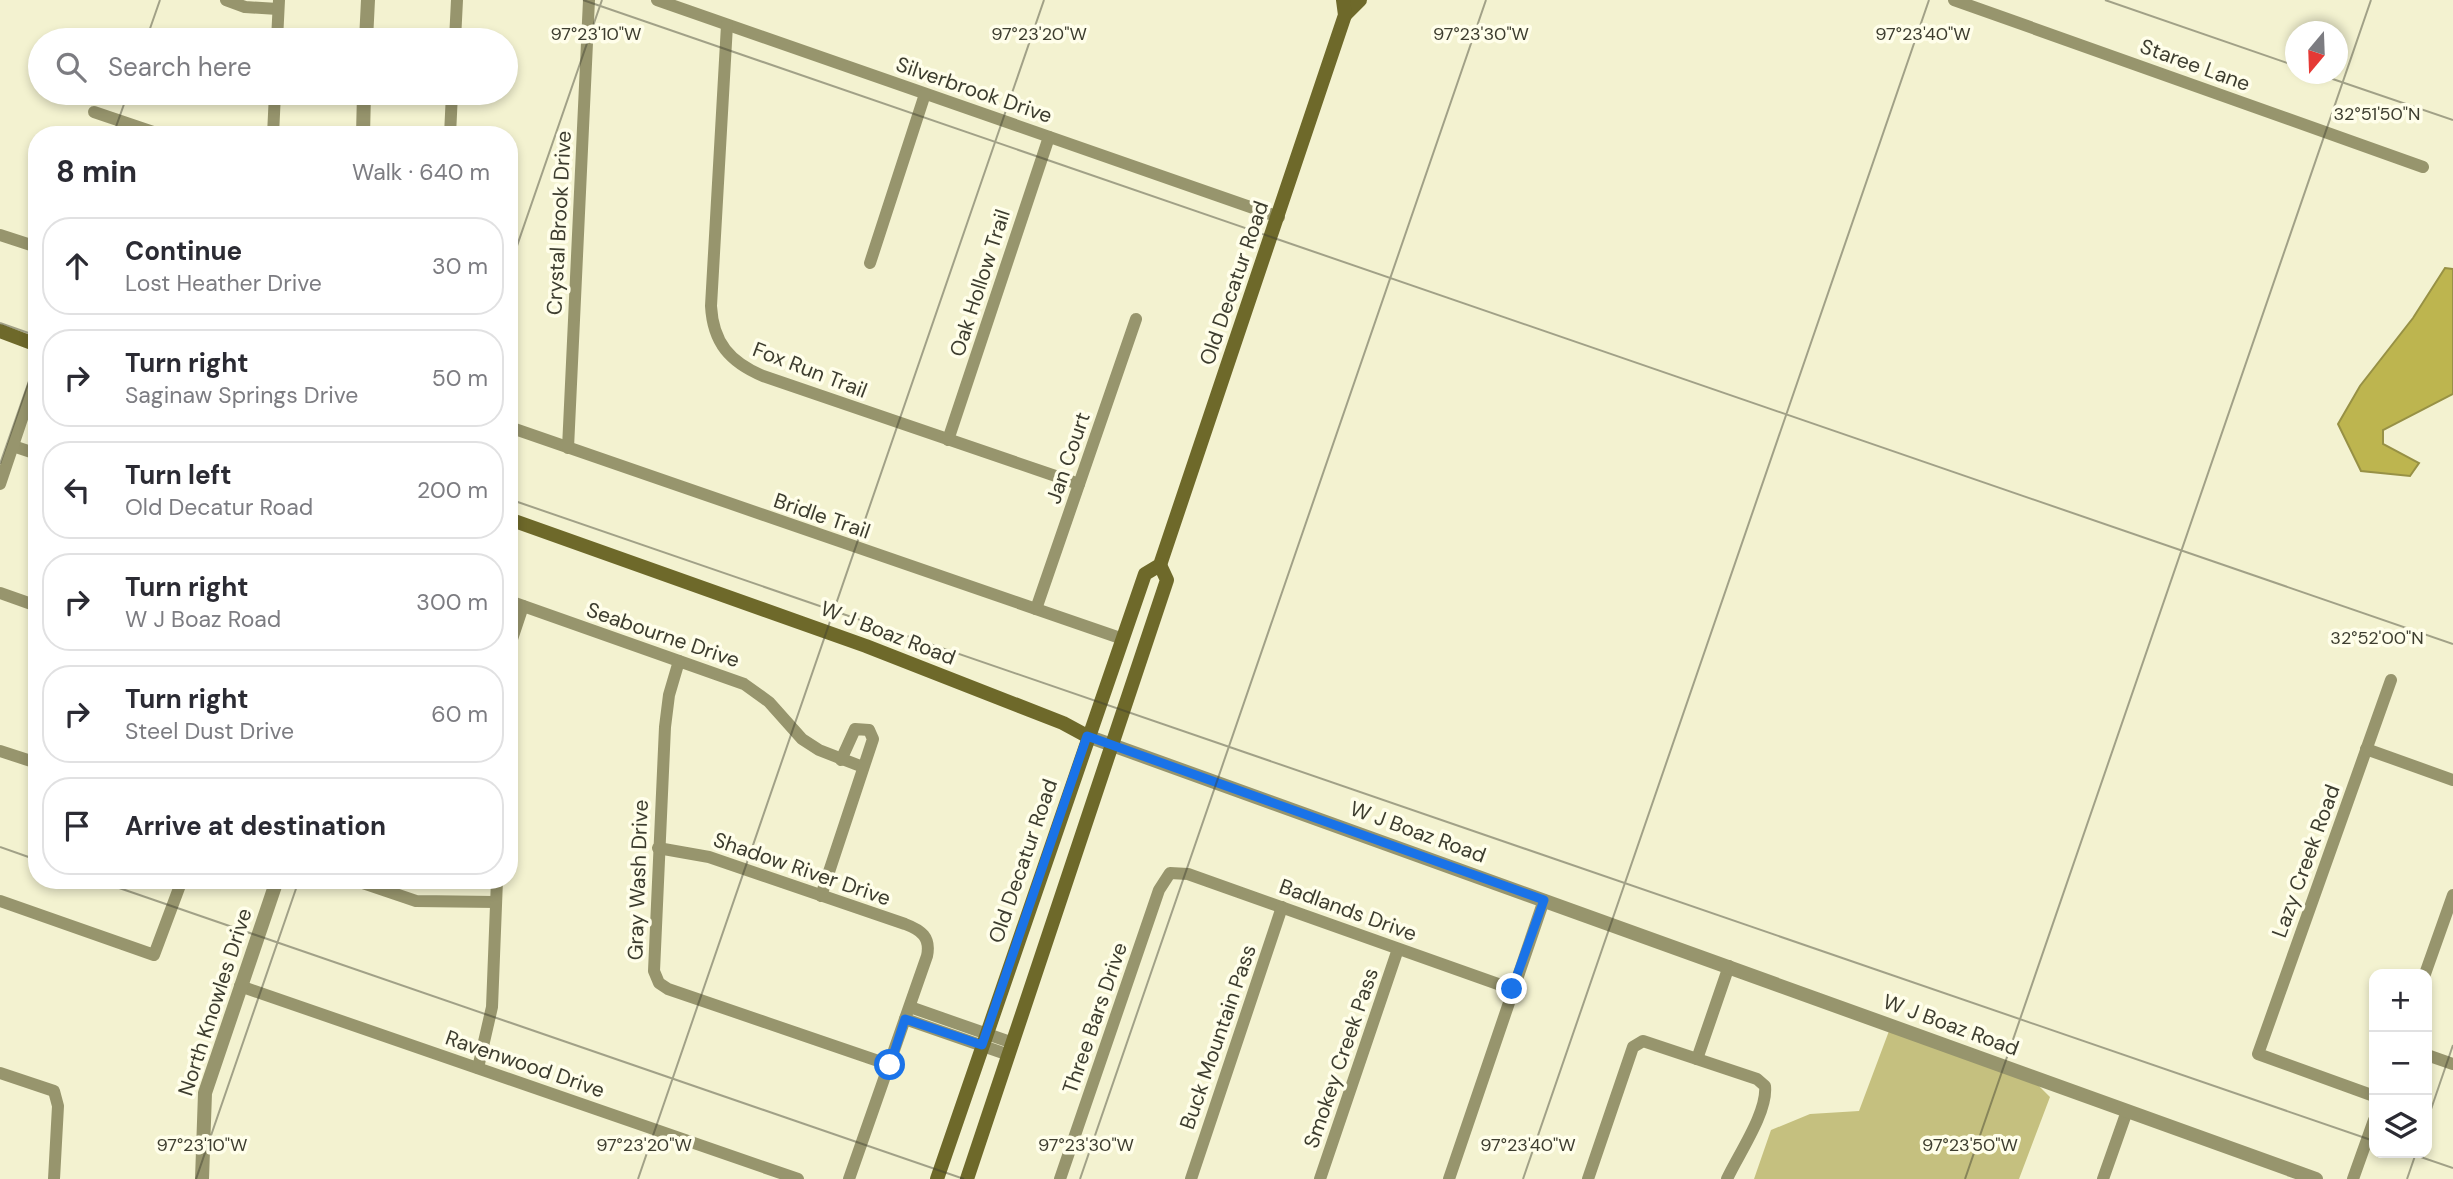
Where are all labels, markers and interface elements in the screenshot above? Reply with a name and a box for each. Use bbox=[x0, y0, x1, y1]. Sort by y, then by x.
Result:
north arrow bbox=[2285, 21, 2348, 84]
text: 97°23'10"W bbox=[550, 22, 642, 46]
text: 97°23'20"W bbox=[991, 22, 1087, 46]
text: 97°23'30"W bbox=[1433, 22, 1529, 46]
text: 97°23'40"W bbox=[1875, 22, 1971, 46]
search box bbox=[28, 28, 518, 105]
street label: Staree Lane bbox=[2136, 32, 2254, 98]
icon: search bbox=[52, 48, 90, 86]
text: Search here bbox=[108, 50, 251, 84]
street label: Silverbrook Drive bbox=[892, 50, 1056, 130]
text: 32°51'50"N bbox=[2333, 102, 2421, 126]
street label: Crystal Brook Drive bbox=[540, 130, 578, 316]
text: 8 min bbox=[56, 152, 137, 191]
text: Walk · 640 m bbox=[352, 157, 490, 187]
street label: Old Decatur Road bbox=[1193, 197, 1275, 369]
street label: Oak Hollow Trail bbox=[943, 206, 1017, 360]
text: Continue bbox=[125, 234, 242, 268]
icon: ahead bbox=[58, 247, 96, 285]
text: 30 m bbox=[432, 251, 488, 281]
text: Lost Heather Drive bbox=[125, 268, 322, 298]
street label: Fox Run Trail bbox=[749, 335, 871, 405]
text: Turn right bbox=[125, 346, 249, 380]
icon: right bbox=[58, 359, 96, 397]
text: 50 m bbox=[432, 363, 488, 393]
text: Saginaw Springs Drive bbox=[125, 380, 358, 410]
street label: Jan Court bbox=[1039, 408, 1097, 508]
text: Turn left bbox=[125, 458, 232, 492]
icon: left bbox=[58, 471, 96, 509]
text: 200 m bbox=[417, 475, 488, 505]
street label: Bridle Trail bbox=[770, 486, 874, 546]
text: Old Decatur Road bbox=[125, 492, 313, 522]
text: Turn right bbox=[125, 570, 249, 604]
icon: right bbox=[58, 583, 96, 621]
text: 300 m bbox=[416, 587, 488, 617]
street label: W J Boaz Road bbox=[816, 594, 960, 672]
street label: Seabourne Drive bbox=[583, 596, 743, 674]
text: W J Boaz Road bbox=[125, 604, 281, 634]
text: 32°52'00"N bbox=[2330, 626, 2424, 650]
text: Turn right bbox=[125, 682, 249, 716]
icon: right bbox=[58, 695, 96, 733]
text: 60 m bbox=[431, 699, 488, 729]
text: Steel Dust Drive bbox=[125, 716, 294, 746]
street label: Old Decatur Road bbox=[982, 775, 1064, 947]
street label: Lazy Creek Road bbox=[2265, 781, 2347, 941]
street label: W J Boaz Road bbox=[1346, 794, 1490, 870]
street label: Gray Wash Drive bbox=[621, 799, 655, 961]
icon: arrive bbox=[58, 807, 96, 845]
text: Arrive at destination bbox=[125, 809, 386, 843]
street label: Shadow River Drive bbox=[710, 826, 894, 912]
street label: Badlands Drive bbox=[1275, 872, 1421, 948]
street label: North Knowles Drive bbox=[171, 905, 259, 1099]
street label: Three Bars Drive bbox=[1056, 939, 1134, 1097]
street label: Buck Mountain Pass bbox=[1173, 941, 1263, 1133]
street label: Smokey Creek Pass bbox=[1297, 964, 1385, 1152]
map controls bbox=[2369, 969, 2432, 1158]
button: + bbox=[2369, 969, 2432, 1032]
route end bbox=[1496, 973, 1527, 1004]
street label: W J Boaz Road bbox=[1879, 987, 2023, 1063]
street label: Ravenwood Drive bbox=[442, 1024, 608, 1104]
button: − bbox=[2369, 1032, 2432, 1095]
route start bbox=[874, 1049, 905, 1080]
button: layers bbox=[2369, 1095, 2432, 1158]
text: 97°23'10"W bbox=[156, 1133, 248, 1157]
text: 97°23'20"W bbox=[596, 1133, 692, 1157]
text: 97°23'30"W bbox=[1038, 1133, 1134, 1157]
text: 97°23'40"W bbox=[1480, 1133, 1576, 1157]
text: 97°23'50"W bbox=[1922, 1133, 2018, 1157]

